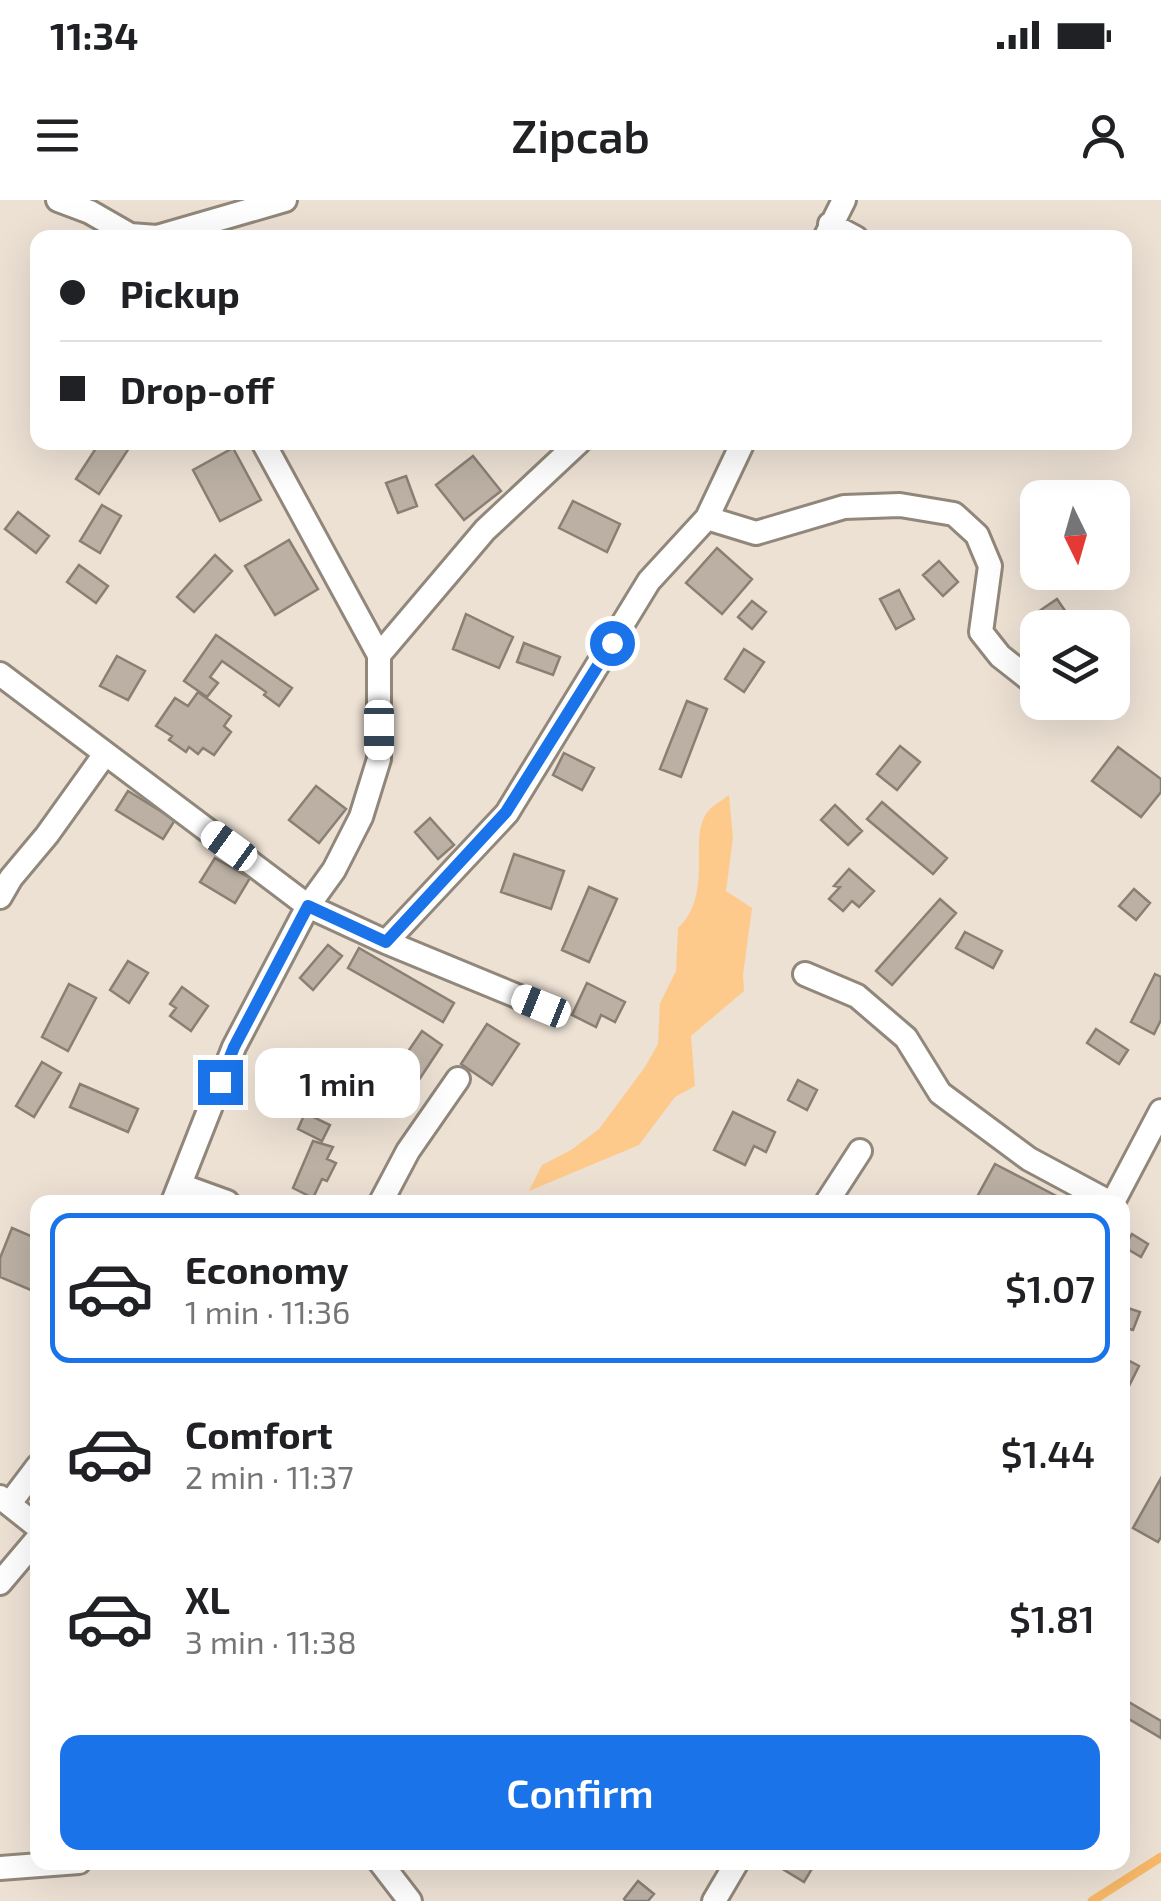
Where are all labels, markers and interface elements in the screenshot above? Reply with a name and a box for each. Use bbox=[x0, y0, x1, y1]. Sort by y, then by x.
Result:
text: 11:34 bbox=[50, 12, 138, 58]
icon: menu bbox=[30, 108, 85, 163]
text: Zipcab bbox=[511, 108, 650, 162]
icon: person bbox=[1076, 108, 1131, 163]
text: Pickup bbox=[120, 270, 240, 316]
text: Drop-off bbox=[120, 366, 274, 412]
north arrow bbox=[1020, 480, 1130, 590]
map controls bbox=[1020, 480, 1130, 720]
button: layers bbox=[1020, 610, 1130, 720]
route start bbox=[590, 621, 635, 666]
car bbox=[364, 700, 394, 760]
car bbox=[196, 816, 262, 876]
car bbox=[508, 981, 574, 1031]
callout: 1 min bbox=[255, 1047, 420, 1117]
route end bbox=[198, 1060, 243, 1105]
text: 1 min bbox=[300, 1064, 375, 1102]
icon: car bbox=[65, 1243, 155, 1333]
text: Economy bbox=[185, 1246, 349, 1292]
text: $1.07 bbox=[1005, 1265, 1095, 1311]
text: 1 min · 11:36 bbox=[185, 1292, 350, 1330]
icon: car bbox=[65, 1408, 155, 1498]
text: Comfort bbox=[185, 1411, 333, 1457]
text: $1.44 bbox=[1001, 1430, 1095, 1476]
text: 2 min · 11:37 bbox=[185, 1457, 354, 1495]
icon: car bbox=[65, 1573, 155, 1663]
text: XL bbox=[185, 1576, 230, 1622]
text: $1.81 bbox=[1009, 1595, 1095, 1641]
text: 3 min · 11:38 bbox=[185, 1622, 357, 1660]
button: Confirm bbox=[60, 1735, 1100, 1850]

